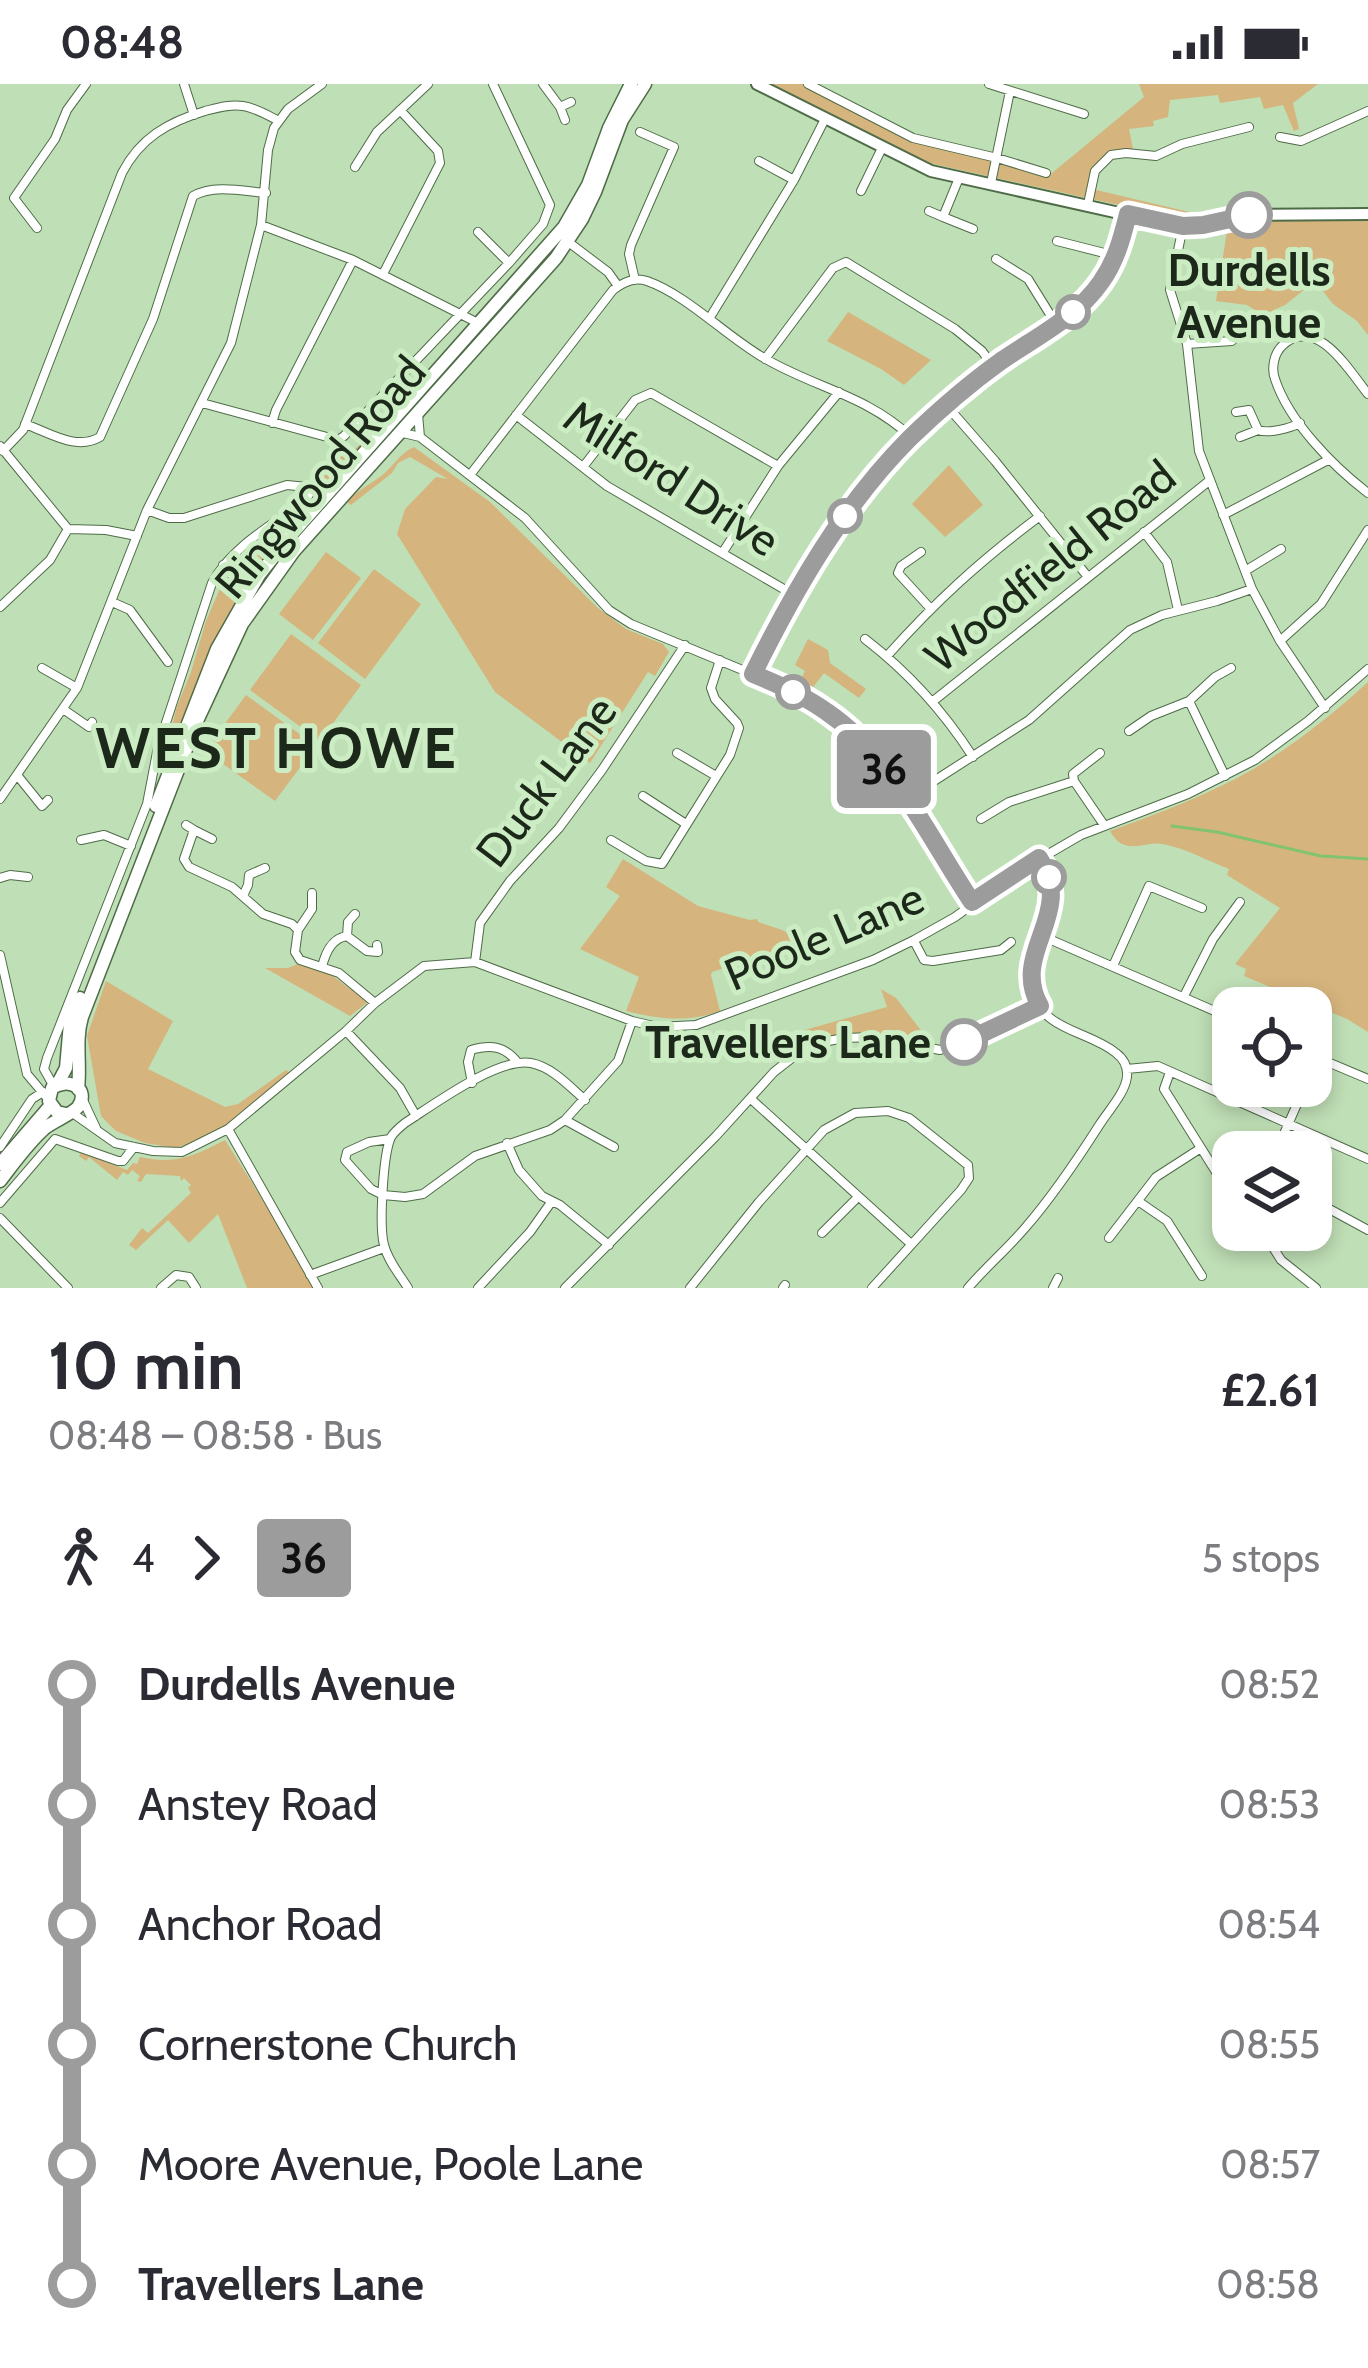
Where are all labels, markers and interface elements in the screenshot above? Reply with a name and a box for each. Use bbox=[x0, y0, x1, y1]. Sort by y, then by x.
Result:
text: 08:48 bbox=[60, 15, 184, 69]
marker: Durdells Avenue bbox=[1227, 193, 1271, 237]
place label: Durdells Avenue bbox=[1168, 243, 1331, 349]
unlabelled marker bbox=[1057, 296, 1089, 328]
street label: Ringwood Road bbox=[203, 345, 437, 609]
street label: Milford Drive bbox=[555, 389, 789, 567]
street label: Woodfield Road bbox=[914, 449, 1186, 683]
unlabelled marker bbox=[829, 500, 861, 532]
unlabelled marker bbox=[777, 676, 809, 708]
street label: Duck Lane bbox=[465, 685, 627, 877]
district label: WEST HOWE bbox=[95, 713, 459, 782]
line badge: 36 bbox=[830, 730, 938, 808]
text: 36 bbox=[861, 743, 907, 795]
unlabelled marker bbox=[1033, 861, 1065, 893]
street label: Poole Lane bbox=[717, 870, 931, 1002]
map controls bbox=[1212, 987, 1332, 1251]
button: locate bbox=[1212, 987, 1332, 1107]
place label: Travellers Lane bbox=[645, 1015, 931, 1069]
marker: Travellers Lane bbox=[942, 1020, 986, 1064]
button: layers bbox=[1212, 1131, 1332, 1251]
text: 10 min bbox=[48, 1325, 243, 1406]
text: £2.61 bbox=[1221, 1363, 1320, 1417]
text: 08:48 – 08:58 · Bus bbox=[48, 1411, 382, 1459]
icon: walk bbox=[48, 1525, 114, 1591]
icon: forward bbox=[173, 1525, 239, 1591]
text: 36 bbox=[281, 1532, 327, 1584]
text: 4 bbox=[132, 1534, 155, 1582]
text: 5 stops bbox=[1202, 1534, 1320, 1582]
text: Durdells Avenue bbox=[138, 1657, 455, 1711]
text: 08:52 bbox=[1219, 1660, 1320, 1708]
text: Anstey Road bbox=[138, 1777, 378, 1831]
text: 08:53 bbox=[1219, 1780, 1320, 1828]
text: Anchor Road bbox=[138, 1897, 382, 1951]
text: 08:54 bbox=[1217, 1900, 1320, 1948]
text: Cornerstone Church bbox=[138, 2017, 517, 2071]
text: 08:55 bbox=[1219, 2020, 1320, 2068]
text: Moore Avenue, Poole Lane bbox=[138, 2137, 643, 2191]
text: 08:57 bbox=[1220, 2140, 1320, 2188]
text: Travellers Lane bbox=[138, 2257, 424, 2311]
text: 08:58 bbox=[1216, 2260, 1320, 2308]

